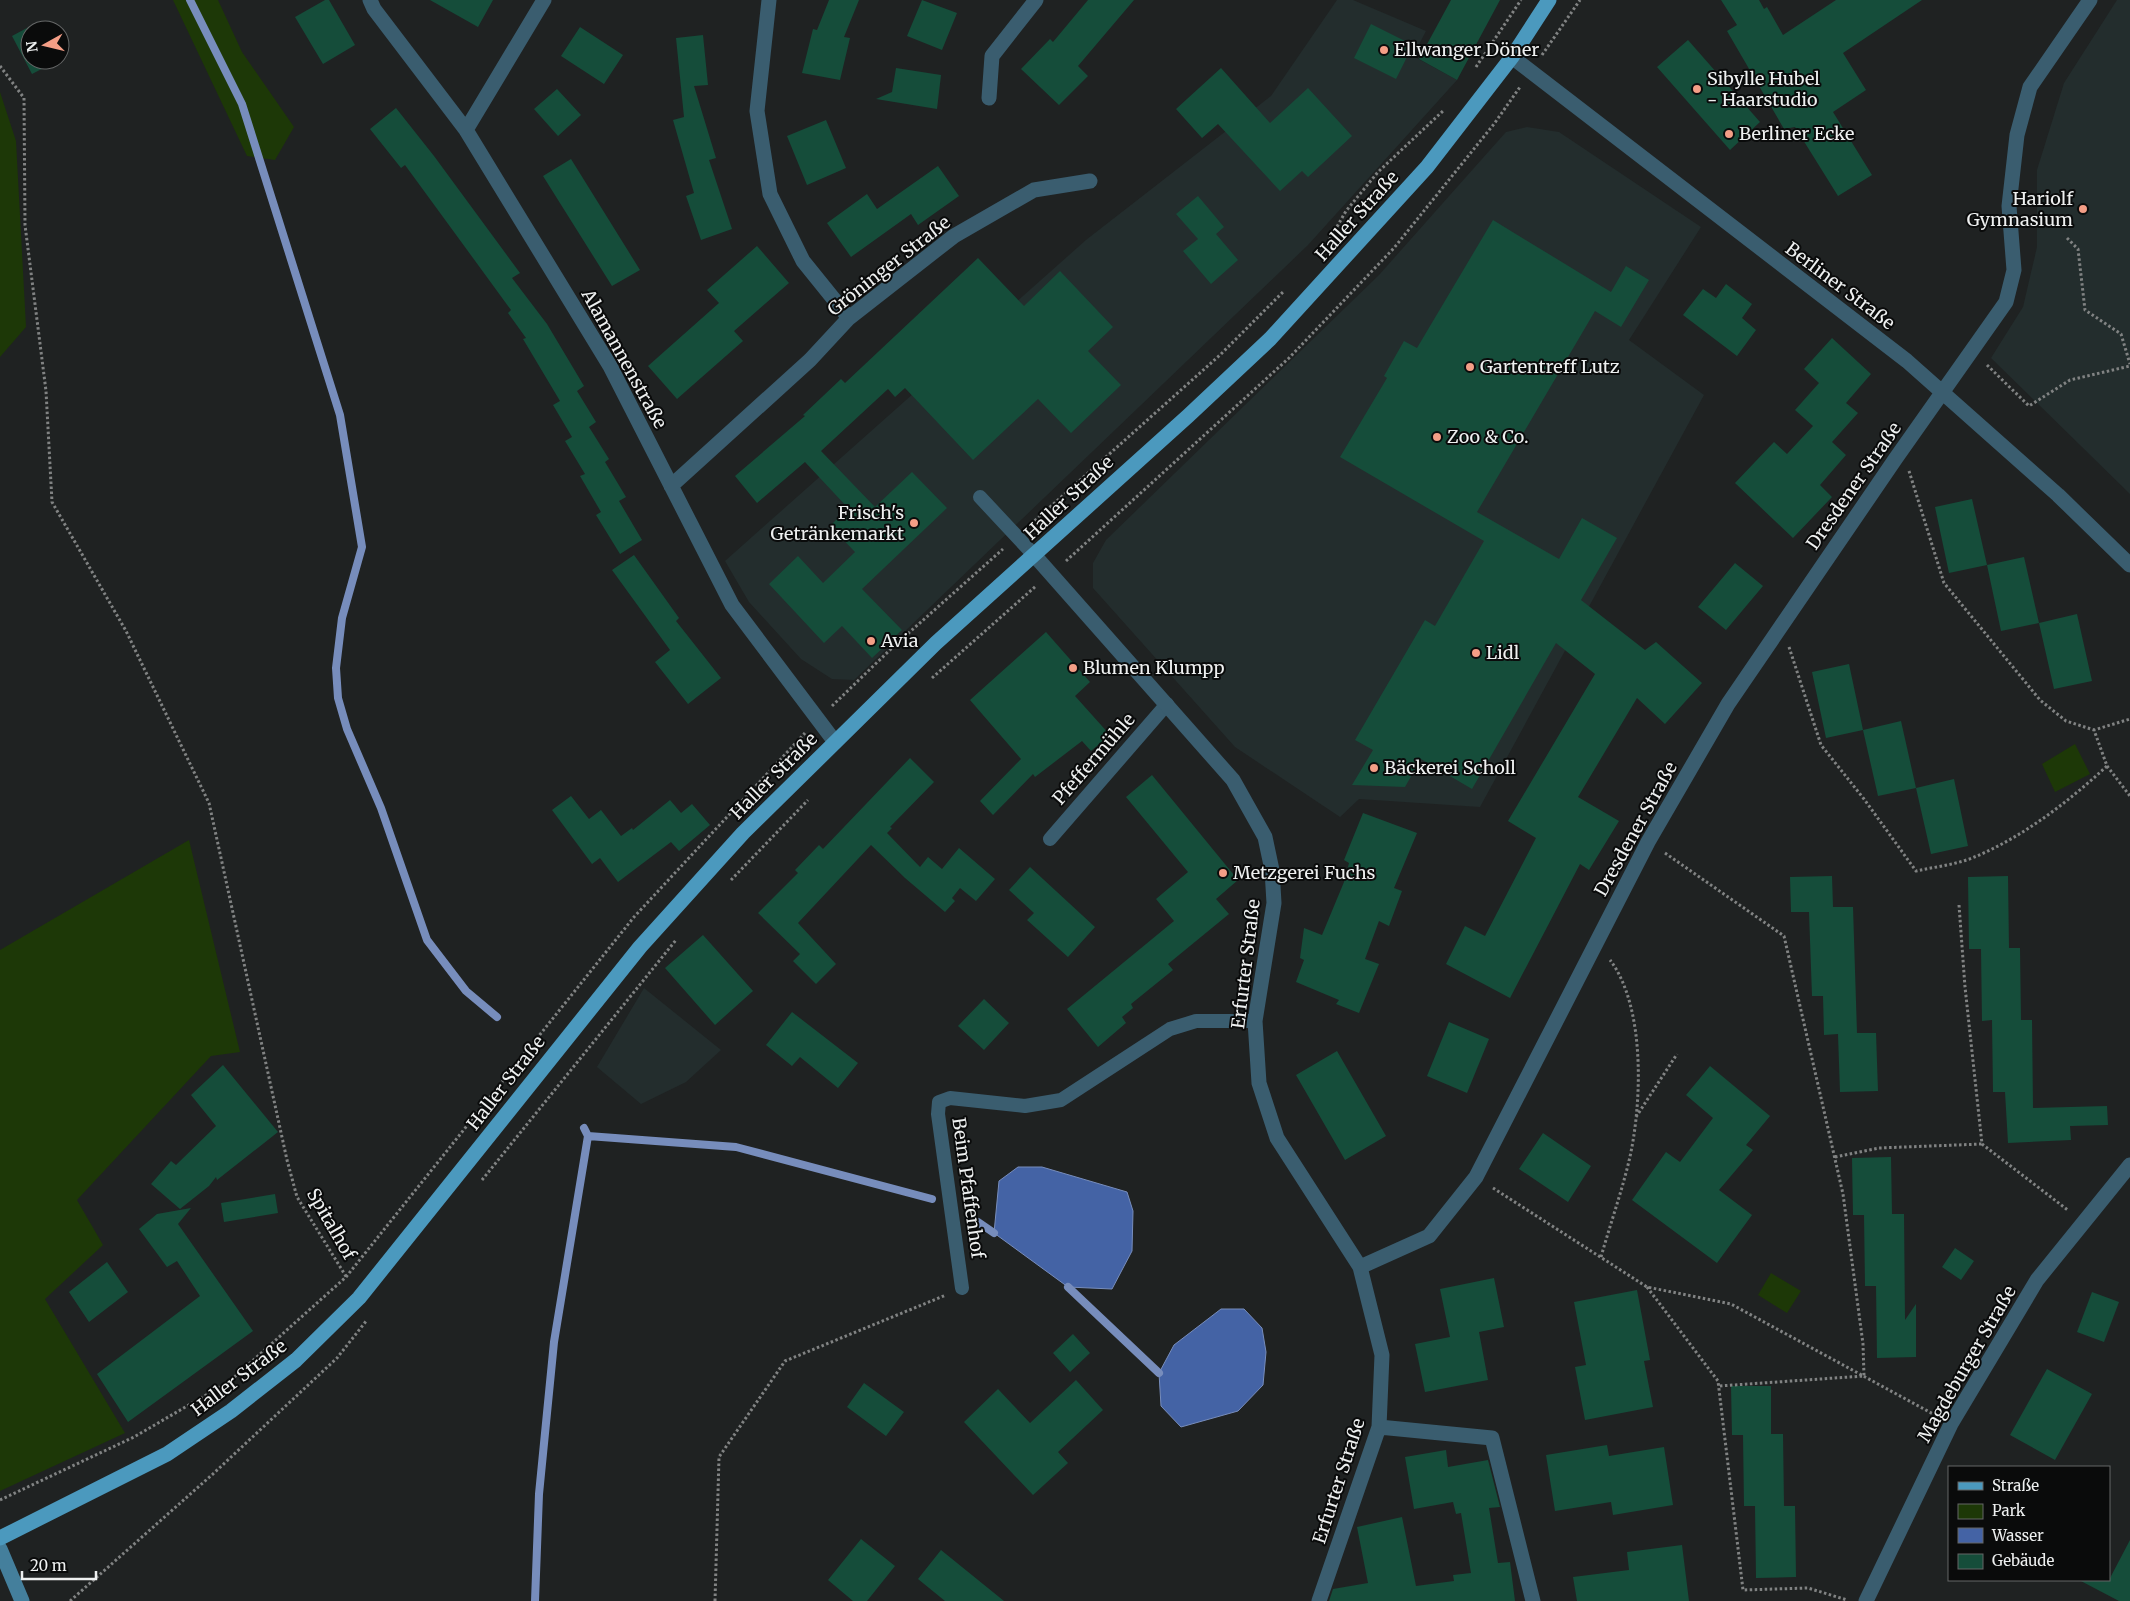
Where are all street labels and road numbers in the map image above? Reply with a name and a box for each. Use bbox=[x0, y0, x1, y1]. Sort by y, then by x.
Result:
street label: Haller Straße bbox=[1310, 166, 1403, 266]
street label: Gröninger Straße bbox=[823, 211, 955, 321]
street label: Berliner Straße bbox=[1781, 237, 1900, 334]
street label: Alamannenstraße bbox=[576, 284, 672, 432]
street label: Dresdener Straße bbox=[1801, 418, 1906, 554]
street label: Haller Straße bbox=[1019, 450, 1118, 545]
street label: Pfeffermühle bbox=[1047, 708, 1140, 809]
street label: Haller Straße bbox=[725, 727, 822, 824]
street label: Dresdener Straße bbox=[1589, 757, 1682, 900]
street label: Erfurter Straße bbox=[1226, 898, 1265, 1030]
street label: Haller Straße bbox=[462, 1031, 550, 1135]
street label: Beim Pfaffenhof bbox=[947, 1116, 990, 1261]
street label: Spitalhof bbox=[302, 1184, 362, 1265]
street label: Magdeburger Straße bbox=[1912, 1281, 2021, 1446]
street label: Haller Straße bbox=[186, 1334, 291, 1421]
street label: Erfurter Straße bbox=[1307, 1415, 1370, 1547]

